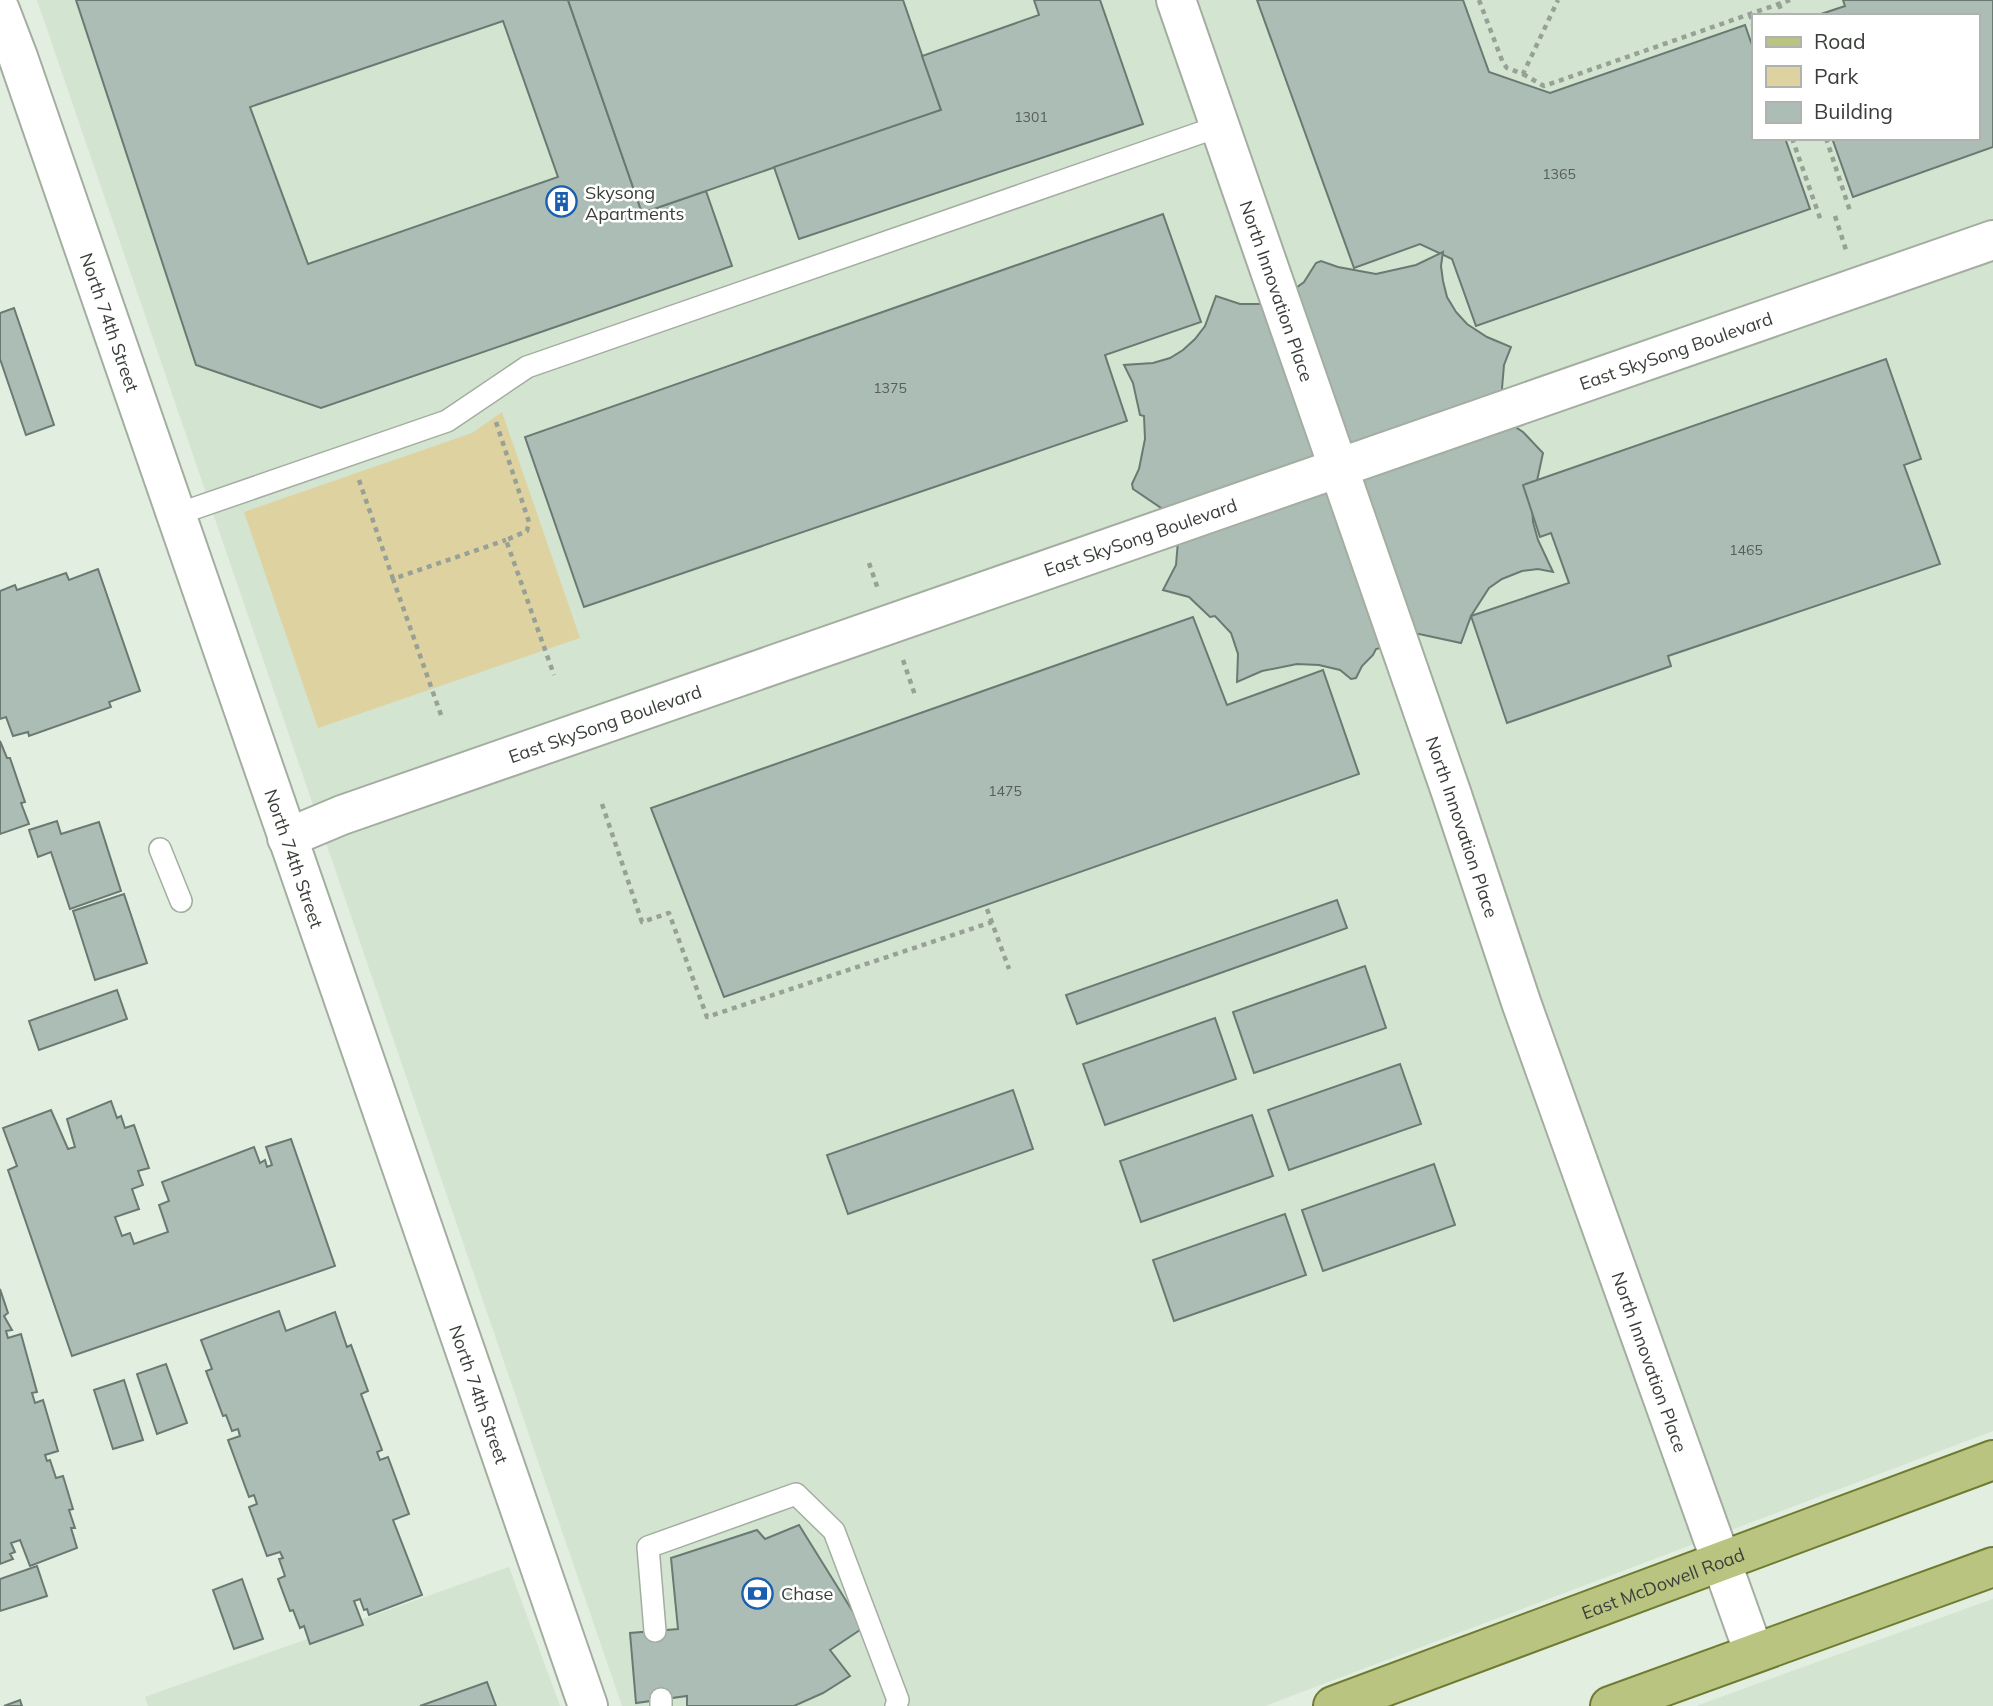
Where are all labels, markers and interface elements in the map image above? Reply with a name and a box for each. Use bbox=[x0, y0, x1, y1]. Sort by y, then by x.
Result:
legend bbox=[1752, 14, 1979, 140]
text: Road bbox=[1814, 28, 1865, 54]
text: Park bbox=[1814, 63, 1858, 89]
text: Building bbox=[1814, 98, 1893, 124]
house number: 1301 bbox=[1014, 108, 1048, 126]
house number: 1365 bbox=[1542, 165, 1576, 183]
place label: Skysong Apartments bbox=[585, 181, 685, 225]
building icon: Skysong Apartments bbox=[545, 185, 579, 219]
street label: North Innovation Place bbox=[1235, 197, 1319, 384]
street label: North 74th Street bbox=[75, 250, 144, 395]
street label: East SkySong Boulevard bbox=[1576, 306, 1775, 395]
house number: 1375 bbox=[873, 379, 907, 397]
street label: East SkySong Boulevard bbox=[1041, 493, 1240, 581]
house number: 1465 bbox=[1729, 541, 1763, 559]
street label: East SkySong Boulevard bbox=[505, 679, 704, 768]
street label: North Innovation Place bbox=[1421, 733, 1504, 920]
house number: 1475 bbox=[988, 782, 1022, 800]
street label: North 74th Street bbox=[260, 786, 329, 931]
street label: North Innovation Place bbox=[1607, 1269, 1693, 1455]
street label: North 74th Street bbox=[445, 1322, 514, 1467]
street label: East McDowell Road bbox=[1578, 1542, 1747, 1624]
bank icon: Chase bbox=[741, 1576, 775, 1610]
place label: Chase bbox=[781, 1582, 833, 1605]

